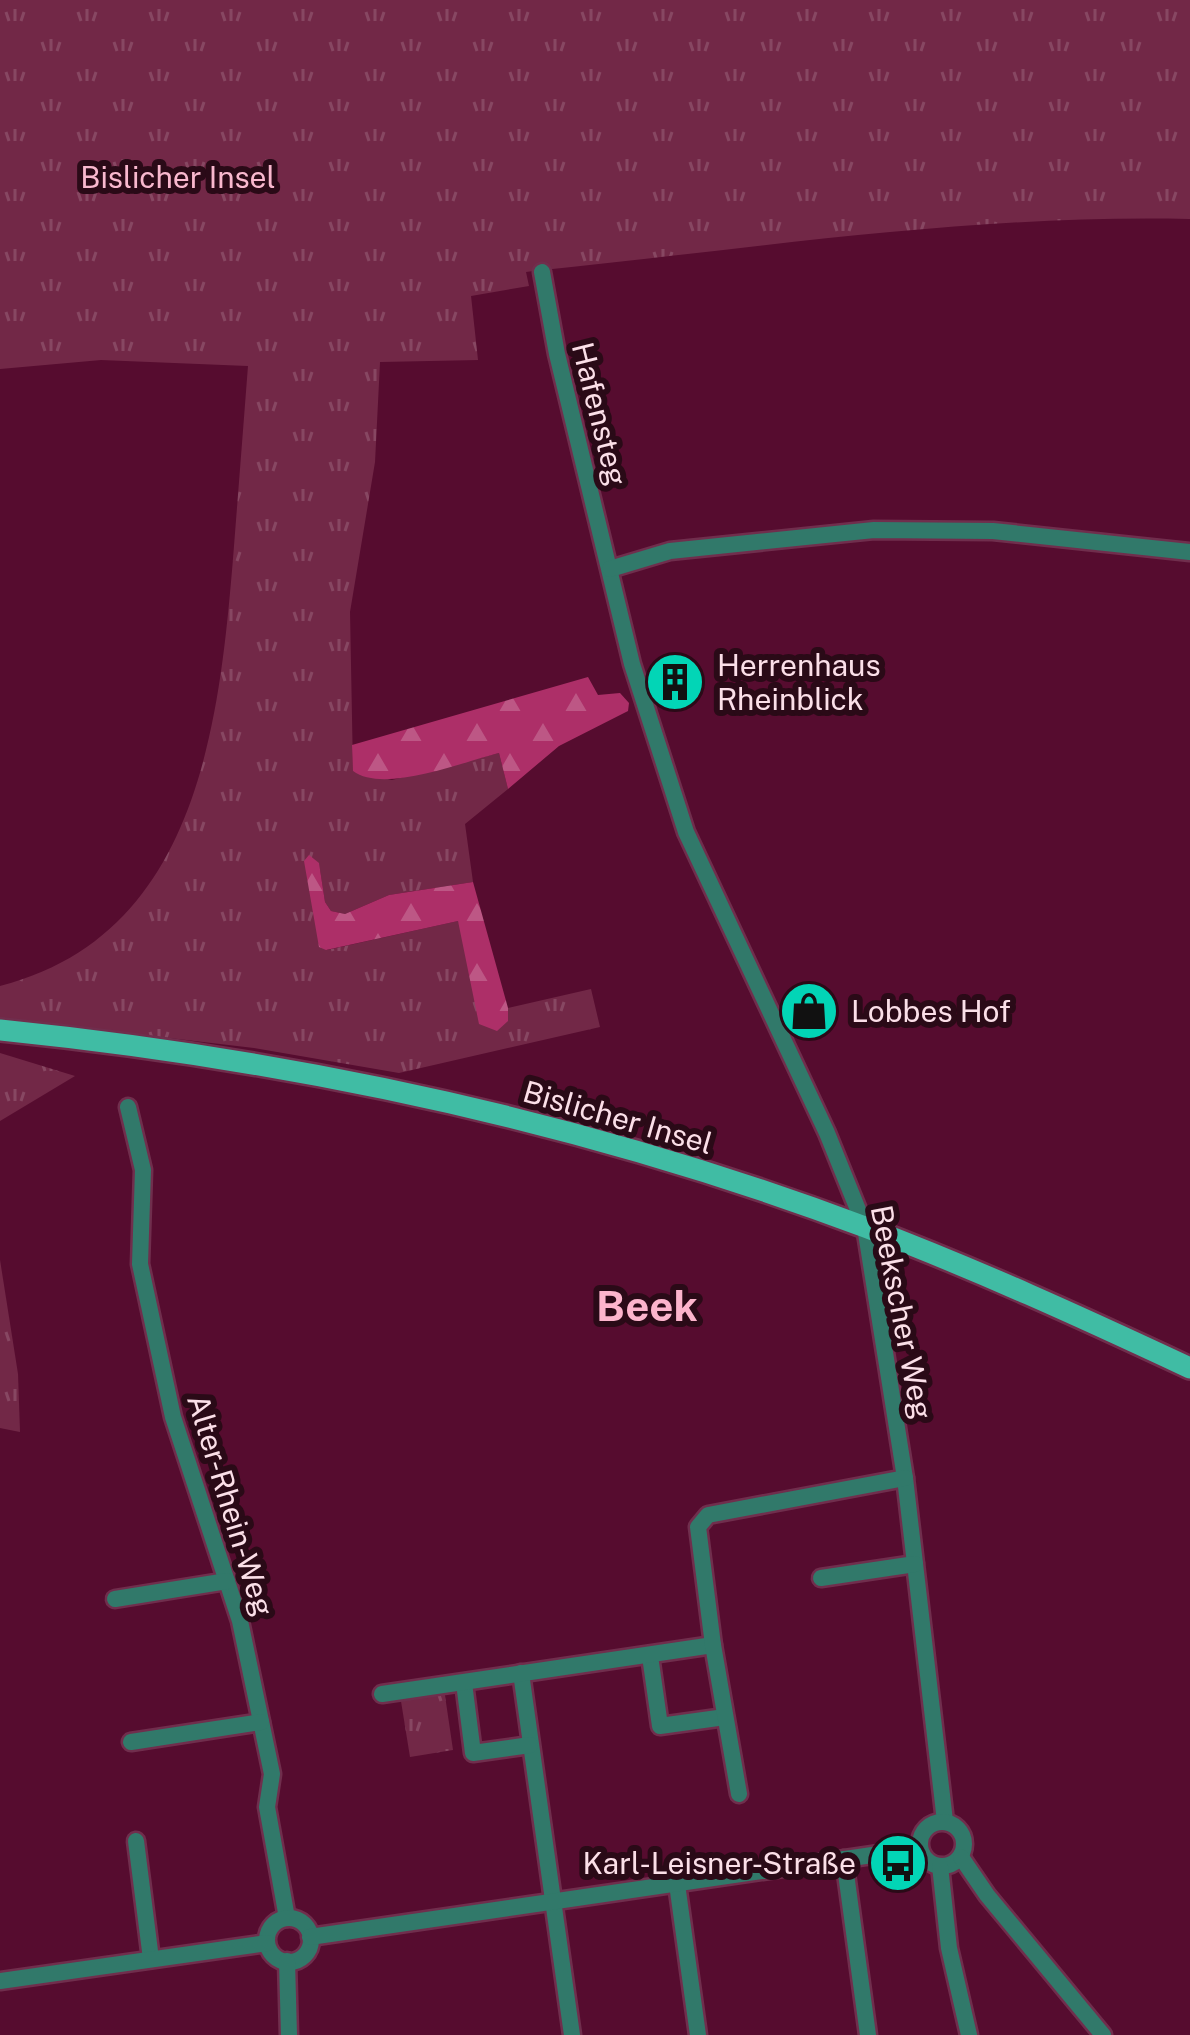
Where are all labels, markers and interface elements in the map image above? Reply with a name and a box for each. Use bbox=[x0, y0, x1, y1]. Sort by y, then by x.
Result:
park label: Bislicher Insel bbox=[80, 159, 276, 195]
street label: Hafensteg bbox=[565, 339, 635, 489]
place label: Herrenhaus Rheinblick bbox=[717, 647, 881, 717]
building icon: Herrenhaus Rheinblick bbox=[644, 651, 706, 713]
shop icon: Lobbes Hof bbox=[778, 980, 840, 1042]
place label: Lobbes Hof bbox=[851, 993, 1011, 1029]
street label: Bislicher Insel bbox=[519, 1073, 717, 1161]
street label: Beekscher Weg bbox=[864, 1202, 940, 1422]
district label: Beek bbox=[596, 1281, 698, 1330]
street label: Alter-Rhein-Weg bbox=[180, 1390, 282, 1620]
bus stop icon: Karl-Leisner-Straße bbox=[867, 1832, 929, 1894]
place label: Karl-Leisner-Straße bbox=[582, 1845, 856, 1881]

